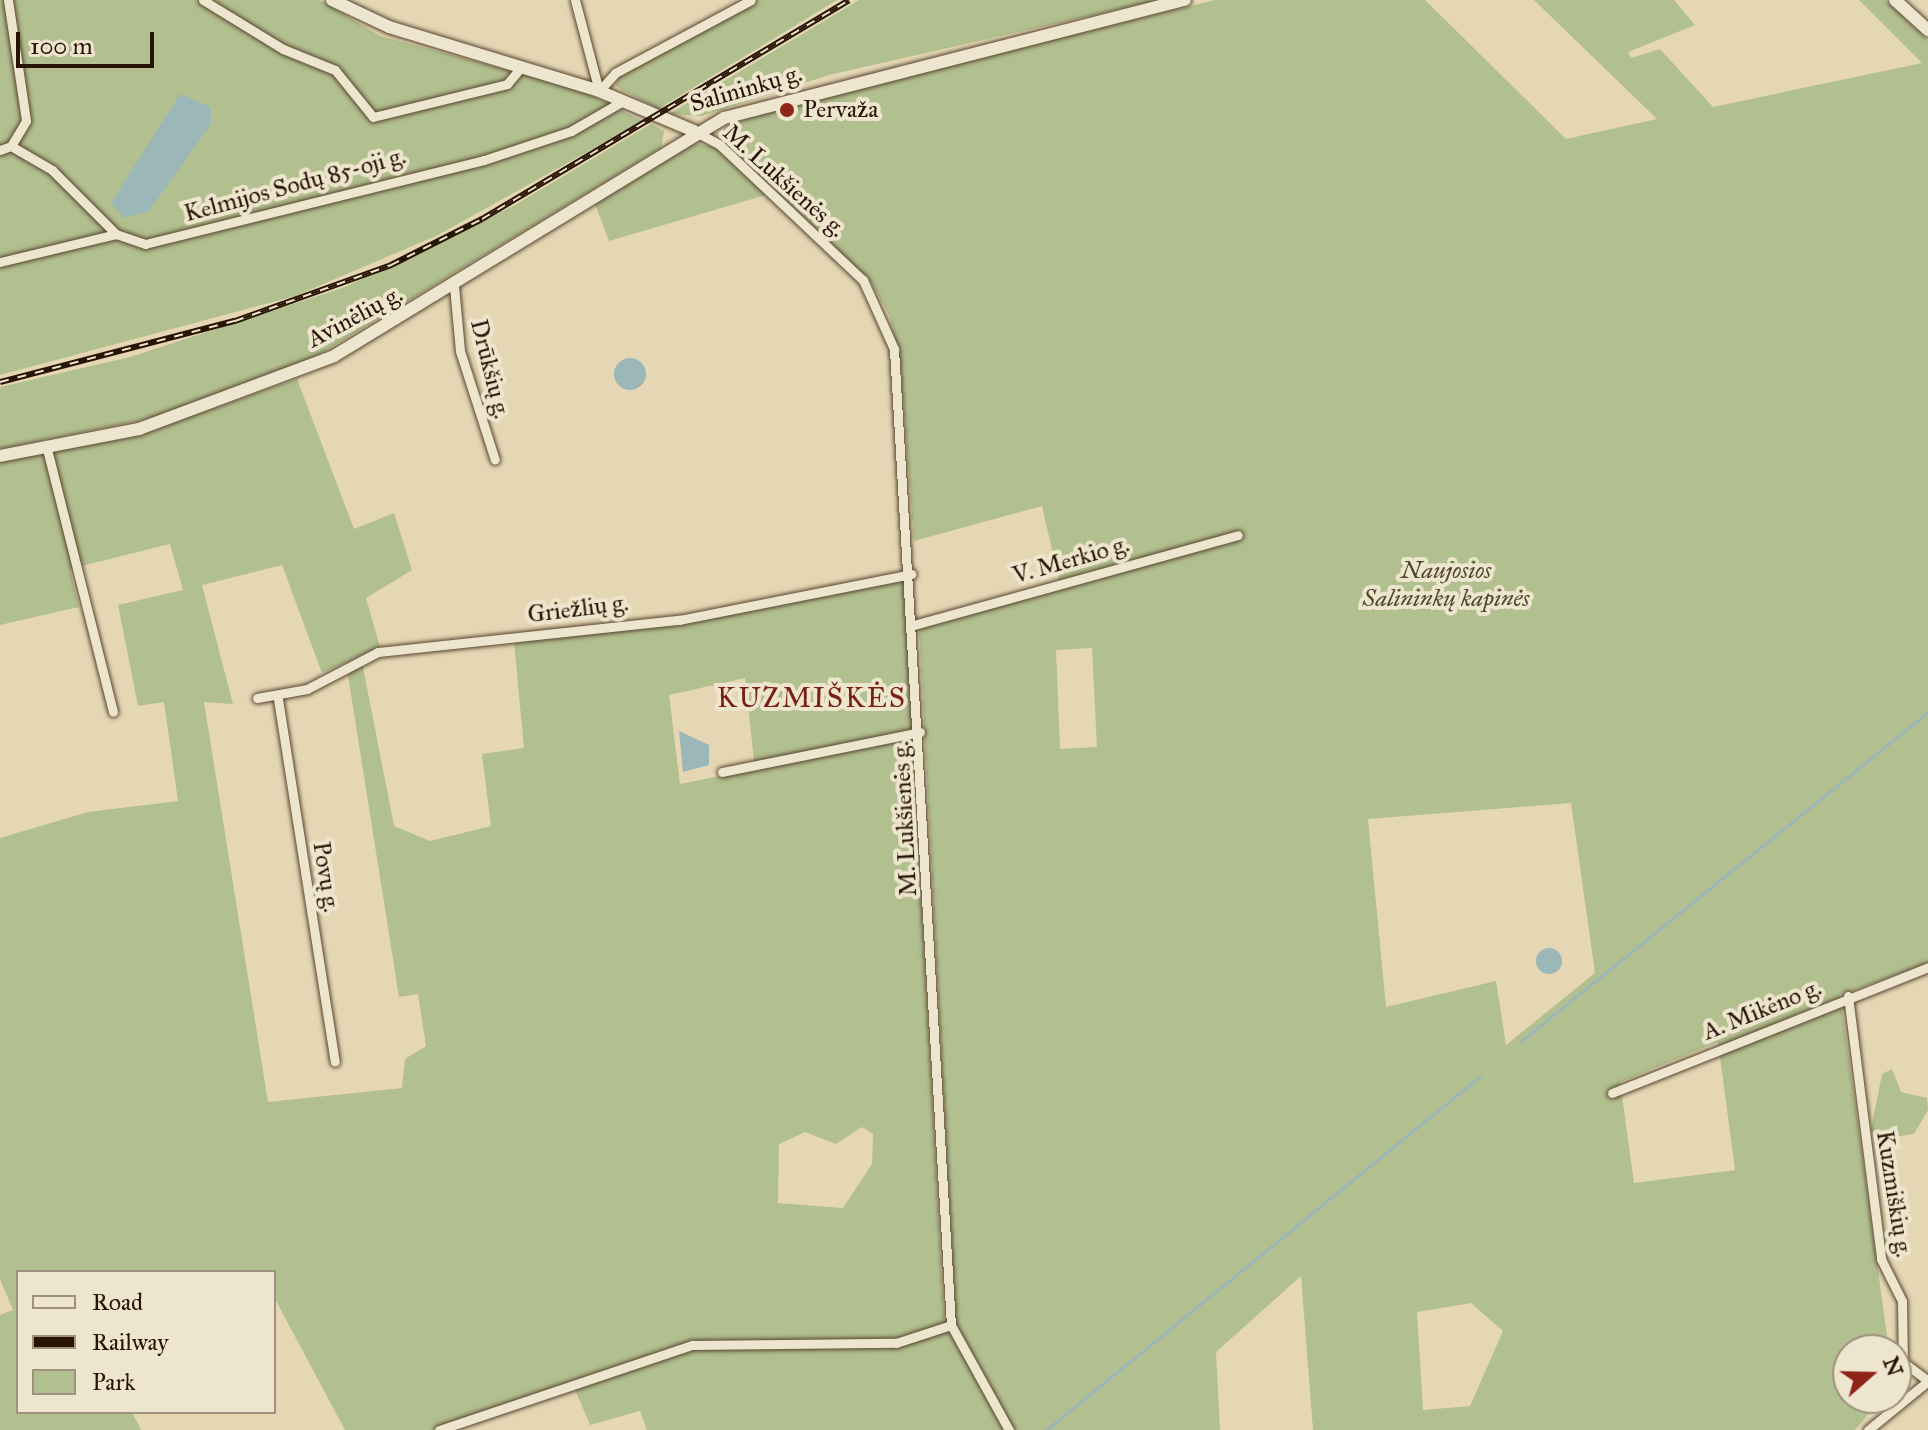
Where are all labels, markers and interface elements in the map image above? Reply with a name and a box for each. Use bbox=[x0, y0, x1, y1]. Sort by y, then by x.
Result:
scale bar bbox=[20, 16, 158, 66]
text: 100 m bbox=[30, 31, 93, 61]
street label: Salininkų g. bbox=[687, 59, 805, 119]
place label: Pervaža bbox=[803, 96, 878, 124]
marker: Pervaža bbox=[778, 101, 796, 119]
street label: M. Lukšienės g. bbox=[717, 118, 851, 244]
street label: Kelmijos Sodų 85-oji g. bbox=[181, 142, 409, 228]
street label: Avinėlių g. bbox=[303, 280, 407, 354]
street label: Drūkšių g. bbox=[464, 316, 516, 422]
street label: V. Merkio g. bbox=[1009, 530, 1133, 590]
park label: Naujosios Salininkų kapinės bbox=[1363, 557, 1529, 613]
street label: Griežlių g. bbox=[526, 589, 630, 629]
district label: KUZMIŠKĖS bbox=[717, 681, 907, 715]
street label: M. Lukšienės g. bbox=[887, 741, 923, 897]
street label: Povų g. bbox=[306, 840, 346, 914]
street label: A. Mikėno g. bbox=[1699, 973, 1825, 1047]
street label: Kuzmiškių g. bbox=[1870, 1129, 1918, 1259]
legend bbox=[16, 1270, 276, 1414]
text: Road bbox=[92, 1287, 143, 1317]
text: Railway bbox=[92, 1327, 169, 1357]
north arrow bbox=[1832, 1334, 1912, 1414]
text: N bbox=[1877, 1353, 1909, 1380]
text: Park bbox=[92, 1367, 135, 1397]

